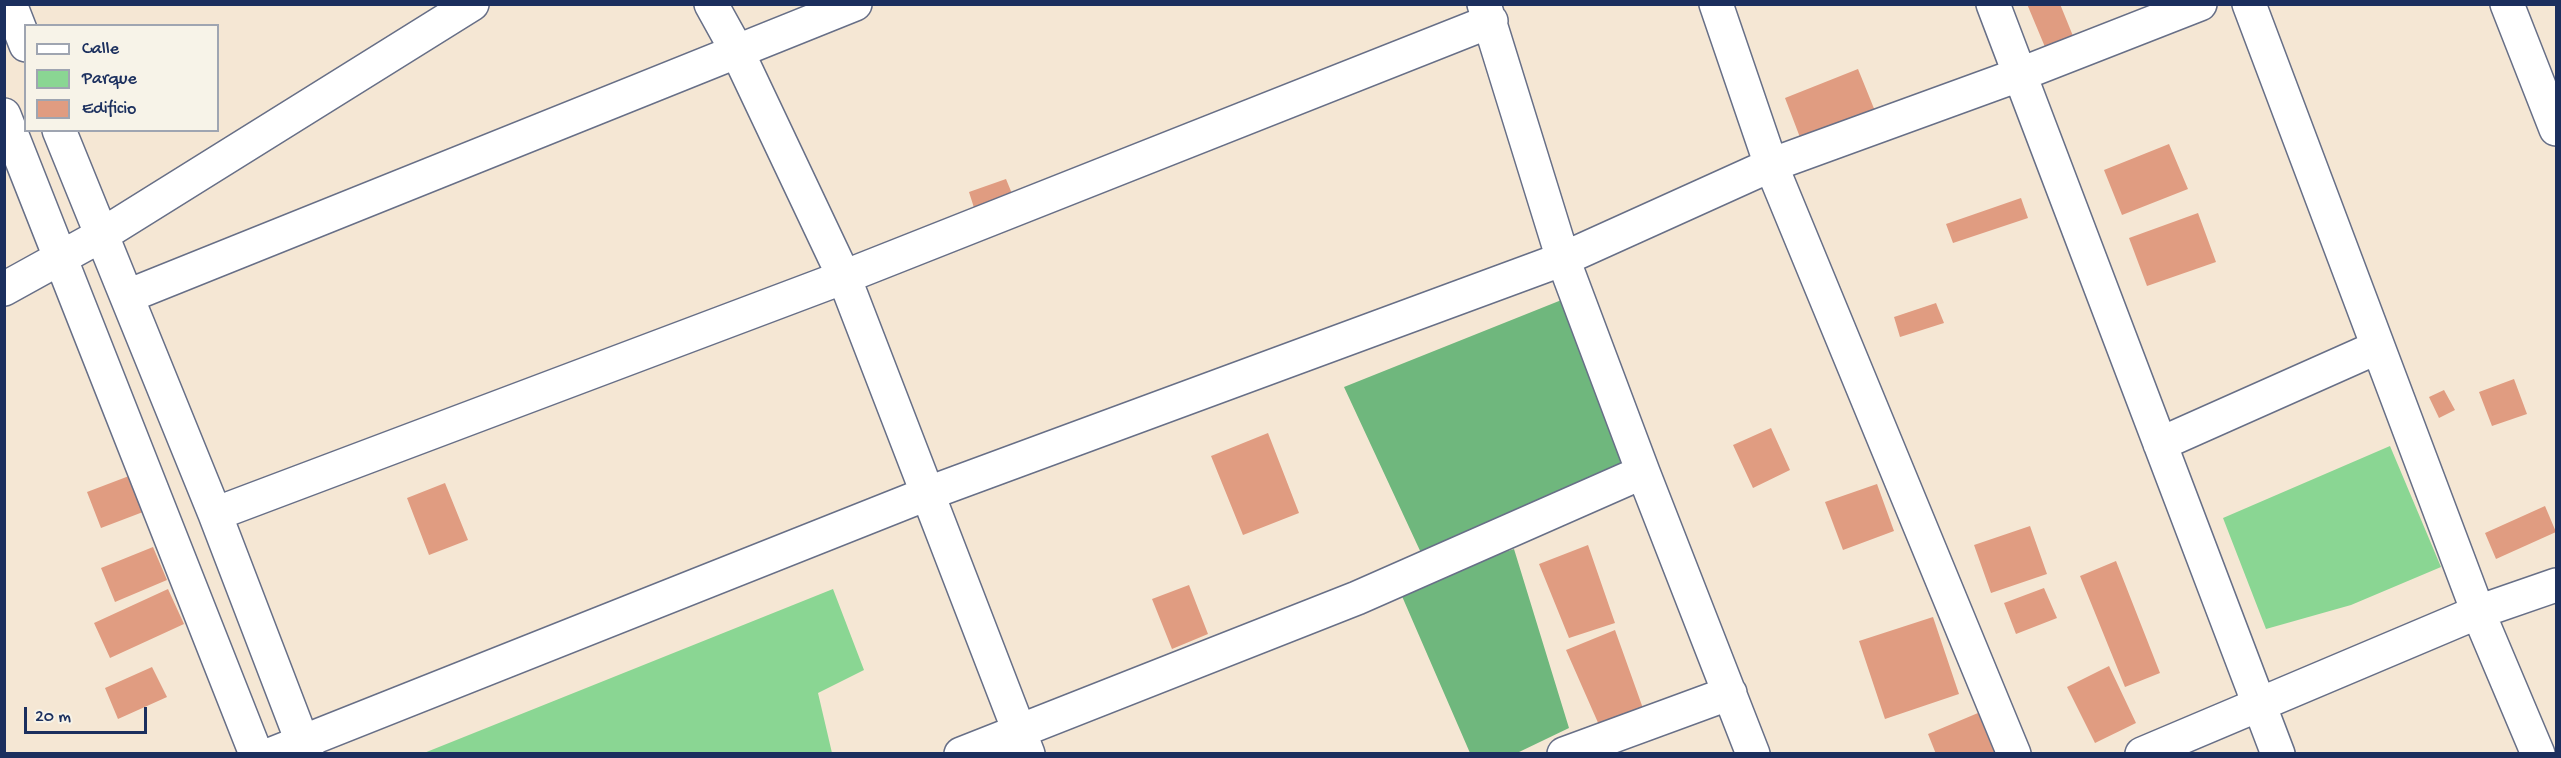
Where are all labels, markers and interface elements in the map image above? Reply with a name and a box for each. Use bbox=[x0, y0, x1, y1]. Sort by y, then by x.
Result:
legend bbox=[24, 24, 219, 132]
text: Calle bbox=[82, 39, 119, 60]
text: Parque bbox=[82, 69, 137, 90]
text: Edificio bbox=[82, 99, 136, 120]
scale bar bbox=[27, 695, 150, 733]
text: 20 m bbox=[35, 707, 71, 728]

